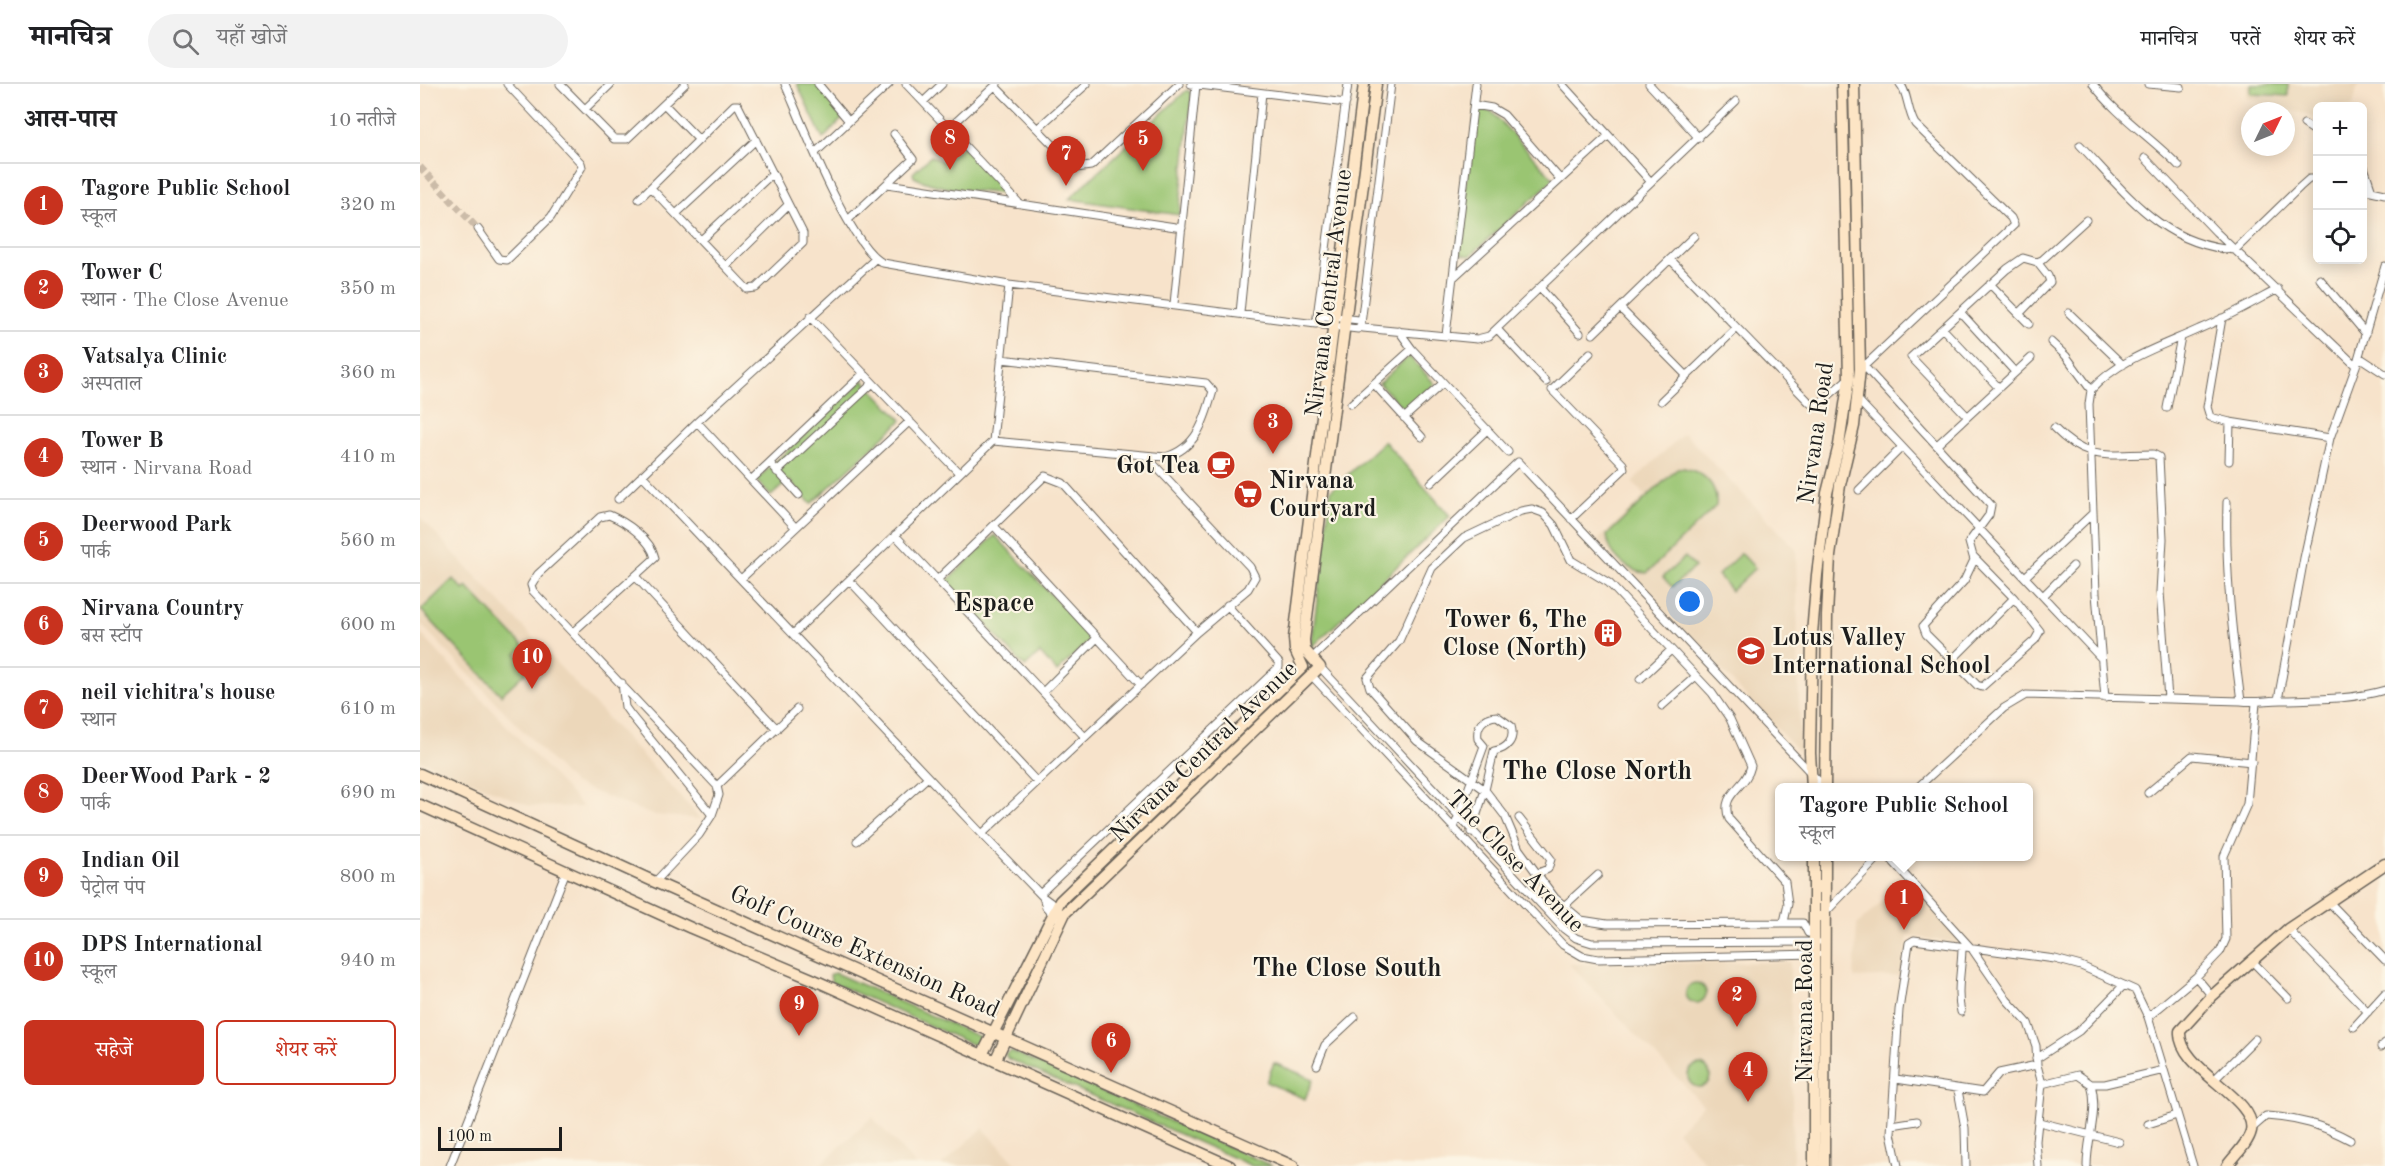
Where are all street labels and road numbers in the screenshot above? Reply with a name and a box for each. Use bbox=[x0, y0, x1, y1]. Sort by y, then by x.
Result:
street label: Nirvana Central Avenue bbox=[1303, 168, 1357, 419]
street label: Nirvana Road bbox=[1795, 360, 1839, 506]
street label: Nirvana Central Avenue bbox=[1106, 657, 1303, 848]
street label: The Close Avenue bbox=[1441, 787, 1588, 938]
street label: Golf Course Extension Road bbox=[726, 882, 1003, 1023]
street label: Nirvana Road bbox=[1794, 939, 1818, 1083]

